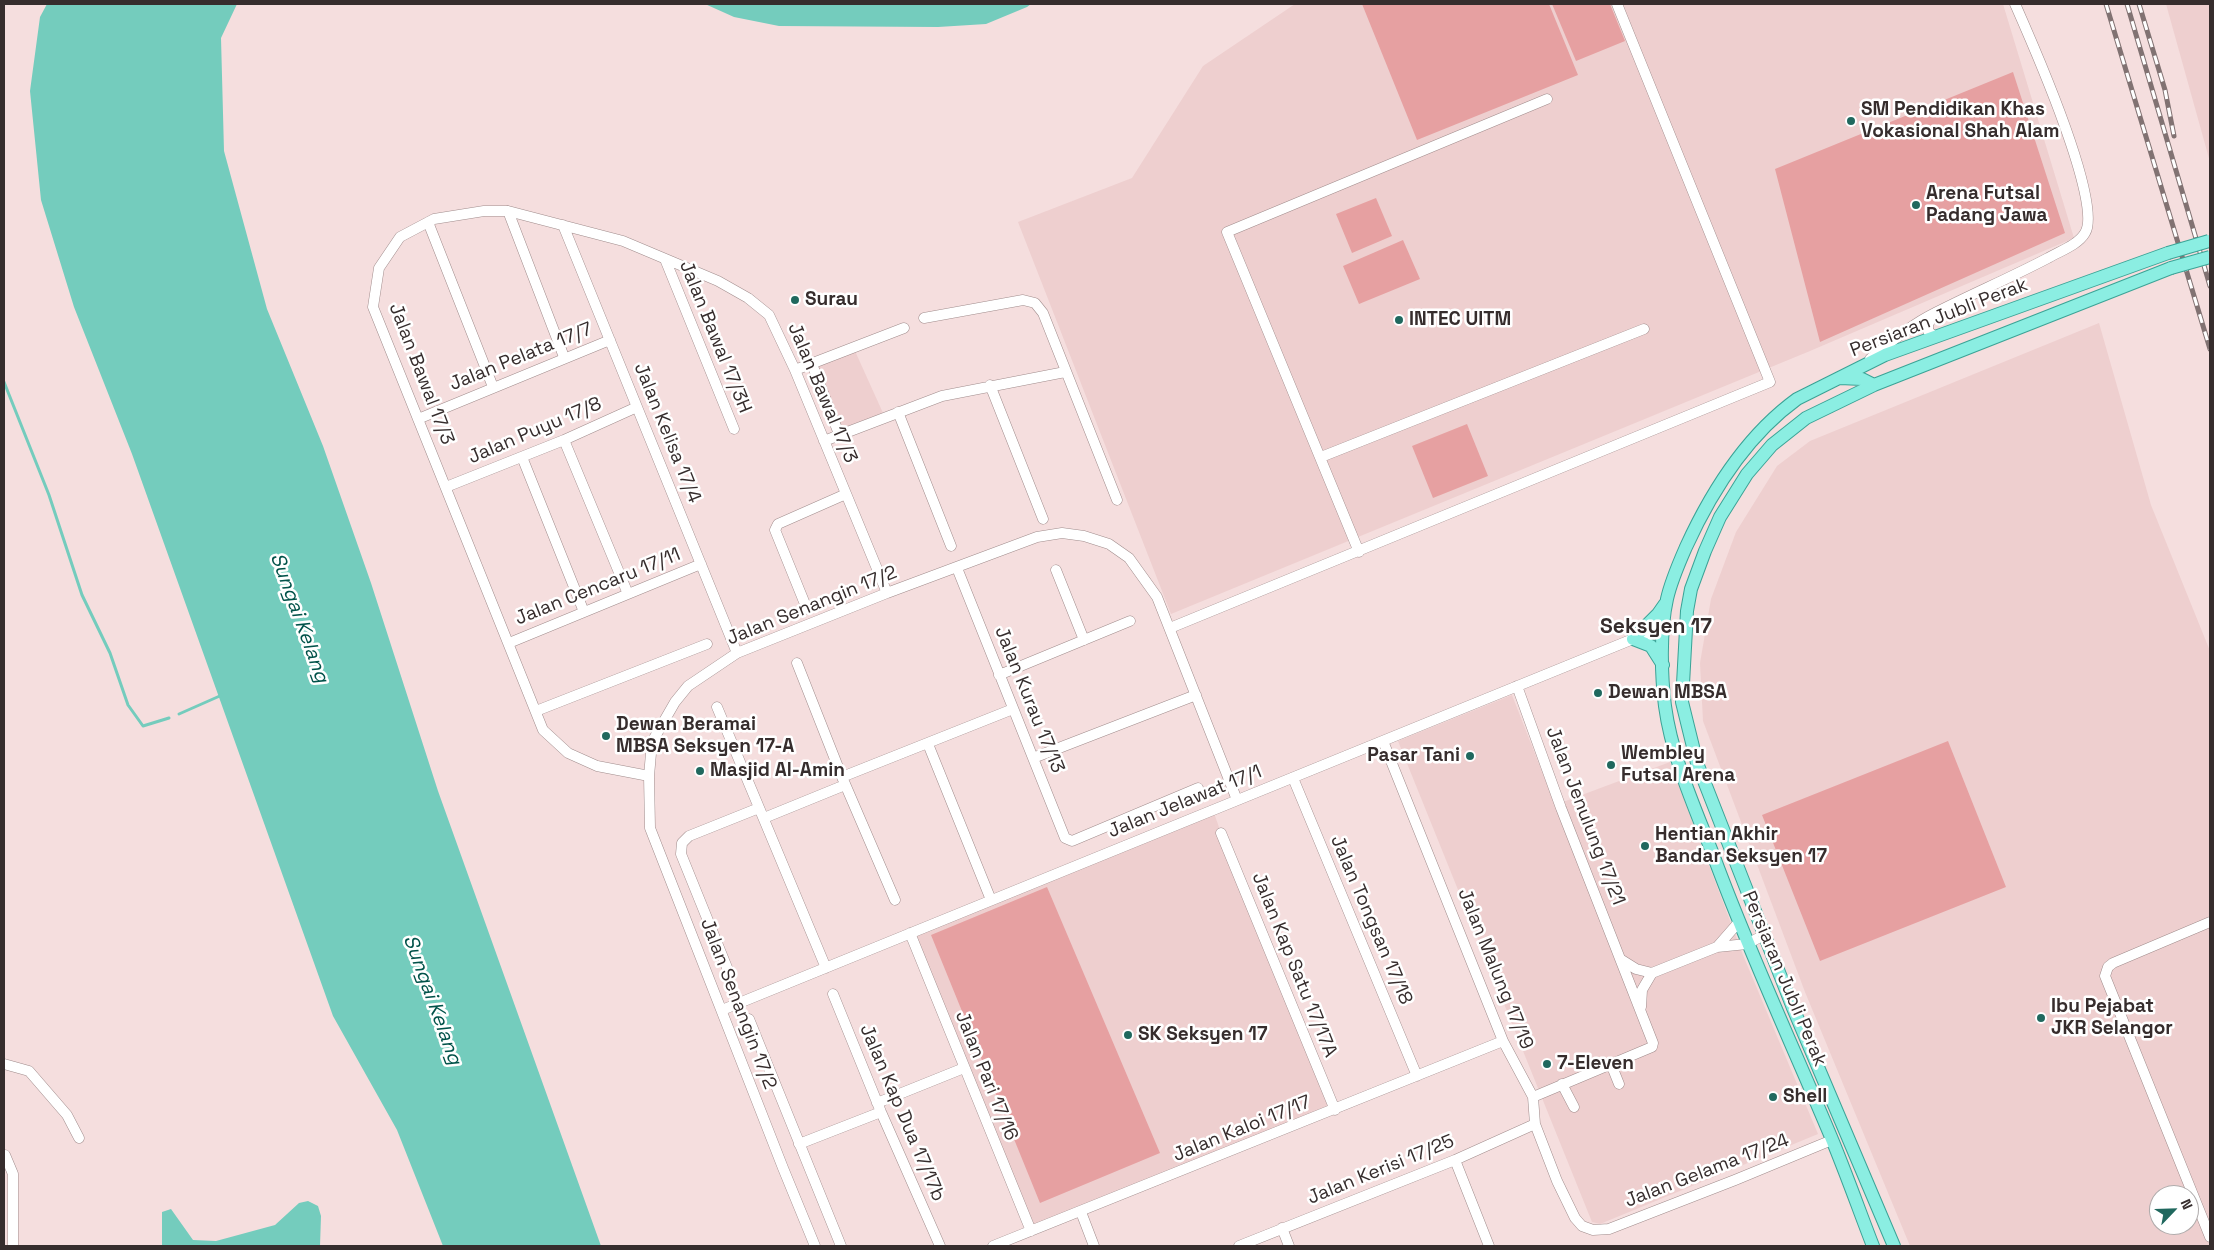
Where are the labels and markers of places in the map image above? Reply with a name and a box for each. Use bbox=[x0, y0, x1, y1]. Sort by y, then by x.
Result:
place label: SM Pendidikan Khas Vokasional Shah Alam bbox=[1861, 99, 2059, 143]
marker: SM Pendidikan Khas Vokasional Shah Alam bbox=[1845, 115, 1857, 127]
place label: Arena Futsal Padang Jawa bbox=[1926, 183, 2048, 227]
marker: Arena Futsal Padang Jawa bbox=[1910, 199, 1922, 211]
place label: Surau bbox=[805, 289, 858, 311]
marker: Surau bbox=[789, 294, 801, 306]
place label: INTEC UITM bbox=[1409, 309, 1511, 331]
marker: INTEC UITM bbox=[1393, 314, 1405, 326]
place label: Dewan MBSA bbox=[1608, 682, 1727, 704]
marker: Dewan MBSA bbox=[1592, 687, 1604, 699]
place label: Dewan Beramai MBSA Seksyen 17-A bbox=[616, 714, 794, 758]
marker: Dewan Beramai MBSA Seksyen 17-A bbox=[600, 730, 612, 742]
place label: Wembley Futsal Arena bbox=[1621, 743, 1735, 787]
place label: Pasar Tani bbox=[1367, 745, 1460, 767]
marker: Pasar Tani bbox=[1464, 750, 1476, 762]
marker: Wembley Futsal Arena bbox=[1605, 759, 1617, 771]
place label: Masjid Al-Amin bbox=[710, 760, 845, 782]
marker: Masjid Al-Amin bbox=[694, 765, 706, 777]
place label: Hentian Akhir Bandar Seksyen 17 bbox=[1655, 824, 1827, 868]
marker: Hentian Akhir Bandar Seksyen 17 bbox=[1639, 840, 1651, 852]
place label: Ibu Pejabat JKR Selangor bbox=[2051, 996, 2173, 1040]
marker: Ibu Pejabat JKR Selangor bbox=[2035, 1012, 2047, 1024]
place label: SK Seksyen 17 bbox=[1138, 1024, 1267, 1046]
marker: SK Seksyen 17 bbox=[1122, 1029, 1134, 1041]
place label: 7-Eleven bbox=[1557, 1053, 1634, 1075]
marker: 7-Eleven bbox=[1541, 1058, 1553, 1070]
place label: Shell bbox=[1783, 1086, 1827, 1108]
marker: Shell bbox=[1767, 1091, 1779, 1103]

